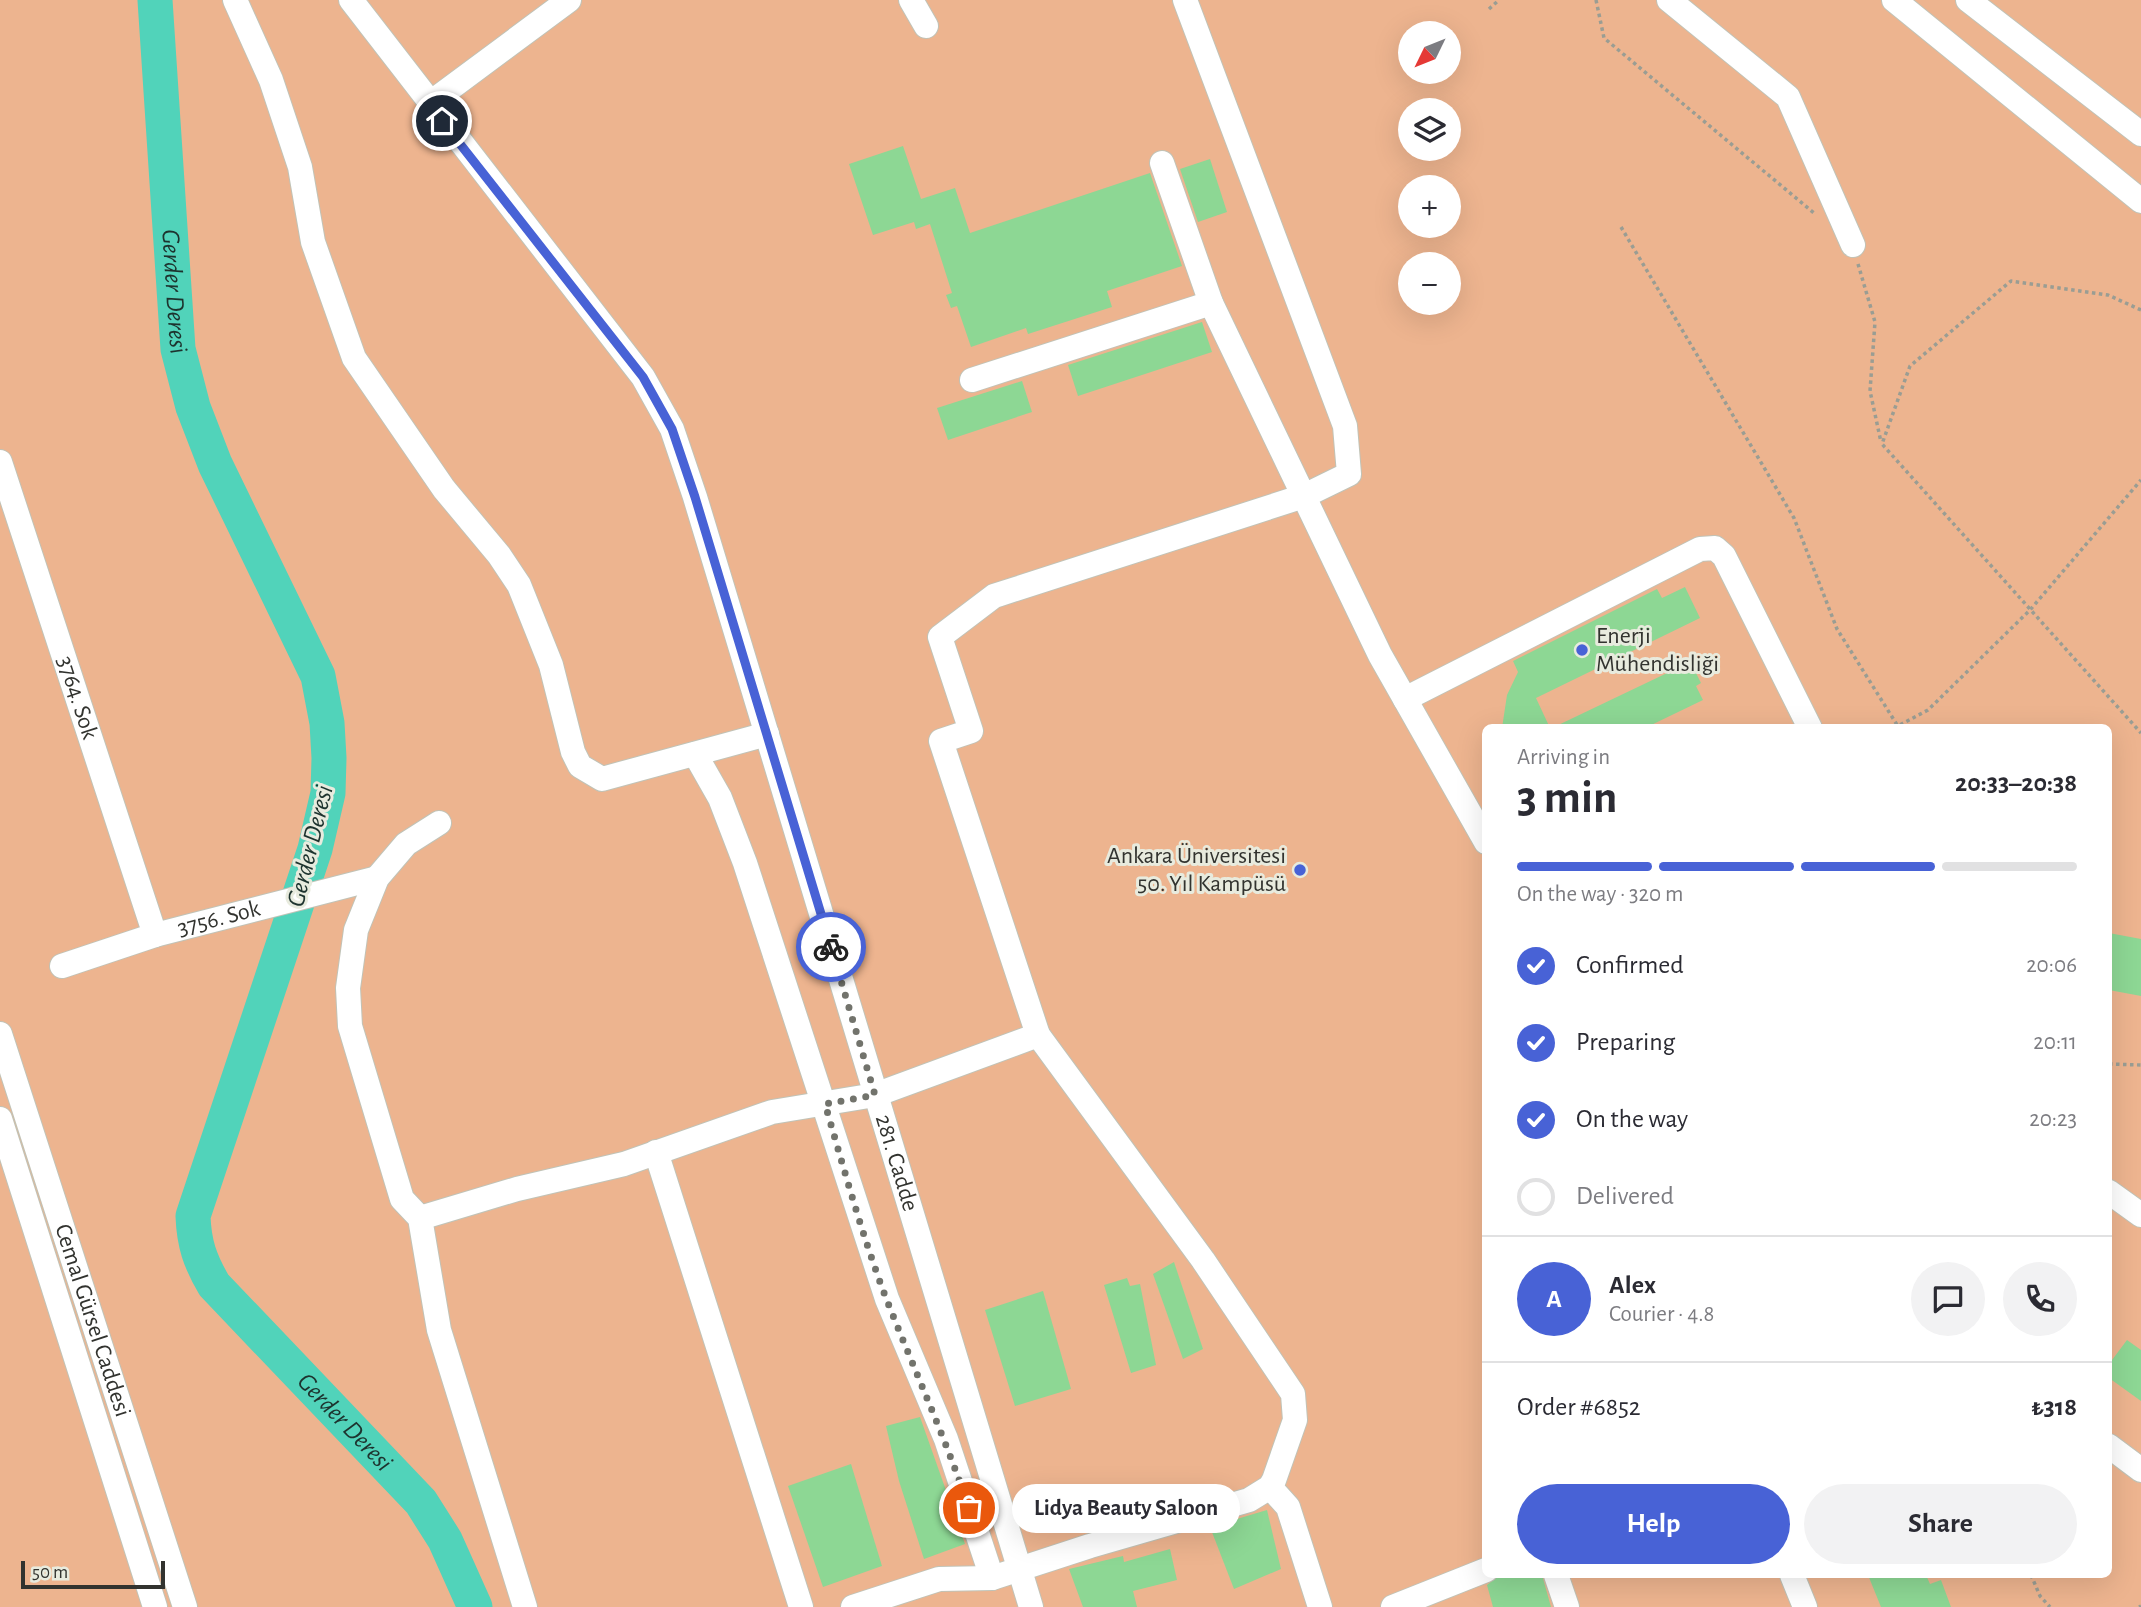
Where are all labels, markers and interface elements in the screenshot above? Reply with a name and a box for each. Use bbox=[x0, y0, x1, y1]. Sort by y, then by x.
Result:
north arrow bbox=[1398, 21, 1461, 84]
map controls bbox=[1398, 21, 1461, 315]
pin bbox=[412, 91, 472, 151]
button: layers bbox=[1398, 98, 1461, 161]
icon: home bbox=[423, 102, 461, 140]
button: + bbox=[1398, 175, 1461, 238]
water label: Gerder Deresi bbox=[157, 228, 192, 357]
button: − bbox=[1398, 252, 1461, 315]
place label: Enerji Mühendisliği bbox=[1596, 624, 1719, 676]
marker: Enerji Mühendisliği bbox=[1574, 642, 1590, 658]
street label: 3764. Sok bbox=[52, 653, 102, 742]
text: Arriving in bbox=[1517, 746, 1610, 769]
text: 20:33–20:38 bbox=[1955, 770, 2077, 796]
text: 3 min bbox=[1517, 775, 1617, 821]
water label: Gerder Deresi bbox=[282, 782, 338, 909]
place label: Ankara Üniversitesi 50. Yıl Kampüsü bbox=[1107, 843, 1286, 896]
marker: Ankara Üniversitesi 50. Yıl Kampüsü bbox=[1292, 862, 1308, 878]
text: On the way · 320 m bbox=[1517, 883, 1683, 906]
street label: 3756. Sok bbox=[175, 896, 263, 941]
courier bbox=[796, 912, 866, 982]
icon: bike bbox=[812, 928, 850, 966]
icon: check bbox=[1517, 947, 1555, 985]
text: Confirmed bbox=[1576, 952, 1684, 978]
text: 20:06 bbox=[2026, 954, 2077, 977]
icon: check bbox=[1517, 1024, 1555, 1062]
text: Preparing bbox=[1576, 1029, 1675, 1055]
text: 20:11 bbox=[2033, 1031, 2077, 1054]
icon: check bbox=[1517, 1101, 1555, 1139]
text: On the way bbox=[1576, 1106, 1688, 1132]
text: 20:23 bbox=[2029, 1108, 2077, 1131]
street label: 281. Cadde bbox=[871, 1112, 923, 1214]
text: Delivered bbox=[1576, 1183, 1674, 1209]
street label: Cemal Gürsel Caddesi bbox=[50, 1221, 135, 1420]
button: chat bbox=[1911, 1262, 1985, 1336]
button: phone bbox=[2003, 1262, 2077, 1336]
text: Alex bbox=[1609, 1272, 1656, 1298]
text: A bbox=[1546, 1286, 1562, 1312]
text: Courier · 4.8 bbox=[1609, 1303, 1714, 1326]
water label: Gerder Deresi bbox=[292, 1368, 397, 1476]
text: Order #6852 bbox=[1517, 1394, 1641, 1420]
text: ₺318 bbox=[2031, 1394, 2077, 1420]
pin bbox=[939, 1478, 999, 1538]
callout: Lidya Beauty Saloon bbox=[1011, 1484, 1238, 1532]
button: Help bbox=[1517, 1484, 1790, 1564]
button: Share bbox=[1804, 1484, 2077, 1564]
icon: bag bbox=[950, 1489, 988, 1527]
text: Lidya Beauty Saloon bbox=[1034, 1497, 1218, 1520]
scale bar bbox=[21, 1558, 164, 1590]
text: 50 m bbox=[32, 1563, 68, 1582]

